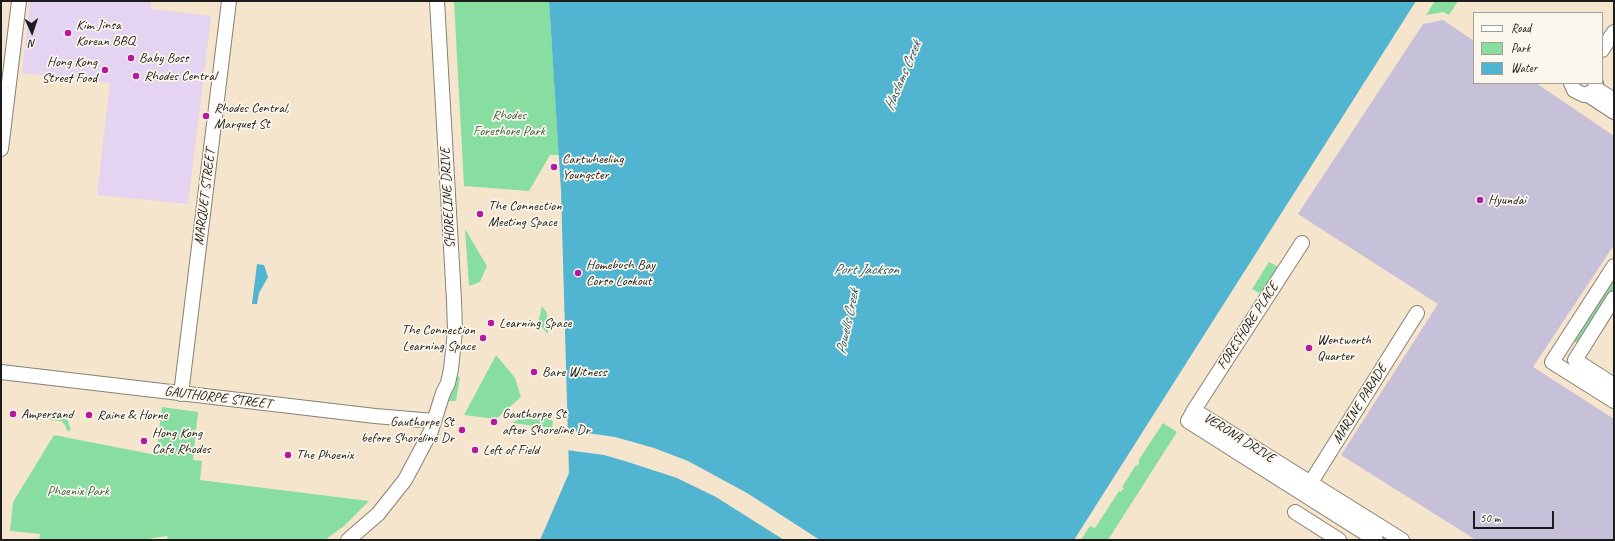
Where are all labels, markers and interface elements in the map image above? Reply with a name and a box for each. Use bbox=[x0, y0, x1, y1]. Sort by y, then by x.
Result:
north arrow bbox=[12, 12, 52, 52]
legend bbox=[1473, 12, 1603, 84]
place label: Kim Jinsa Korean BBQ bbox=[76, 17, 134, 50]
text: Road bbox=[1511, 20, 1531, 36]
marker: Kim Jinsa Korean BBQ bbox=[63, 28, 73, 38]
text: N bbox=[29, 37, 36, 51]
water label: Haslams Creek bbox=[880, 39, 926, 113]
text: Park bbox=[1511, 40, 1530, 56]
place label: Baby Boss bbox=[139, 50, 188, 66]
marker: Baby Boss bbox=[126, 53, 136, 63]
place label: Hong Kong Street Food bbox=[42, 54, 97, 86]
text: Water bbox=[1511, 60, 1537, 76]
marker: Hong Kong Street Food bbox=[100, 65, 110, 75]
place label: Rhodes Central bbox=[144, 68, 216, 84]
marker: Rhodes Central bbox=[131, 71, 141, 81]
place label: Rhodes Central, Marquet St bbox=[214, 100, 289, 132]
park label: Rhodes Foreshore Park bbox=[473, 107, 545, 140]
marker: Rhodes Central, Marquet St bbox=[201, 111, 211, 121]
street label: SHORELINE DRIVE bbox=[437, 147, 459, 249]
street label: MARQUET STREET bbox=[191, 148, 219, 246]
place label: Cartwheeling Youngster bbox=[562, 151, 623, 184]
marker: Cartwheeling Youngster bbox=[549, 162, 559, 172]
place label: Hyundai bbox=[1488, 192, 1526, 208]
marker: Hyundai bbox=[1475, 195, 1485, 205]
place label: The Connection Meeting Space bbox=[488, 198, 562, 230]
marker: The Connection Meeting Space bbox=[475, 209, 485, 219]
place label: Homebush Bay Corso Lookout bbox=[586, 257, 655, 290]
water label: Port Jackson bbox=[834, 261, 898, 279]
marker: Homebush Bay Corso Lookout bbox=[573, 268, 583, 278]
street label: FORESHORE PLACE bbox=[1214, 279, 1282, 373]
water label: Powells Creek bbox=[832, 288, 864, 356]
place label: Learning Space bbox=[499, 315, 571, 331]
marker: Learning Space bbox=[486, 318, 496, 328]
place label: The Connection Learning Space bbox=[401, 322, 475, 354]
place label: Wentworth Quarter bbox=[1317, 332, 1371, 364]
marker: The Connection Learning Space bbox=[478, 333, 488, 343]
marker: Wentworth Quarter bbox=[1304, 343, 1314, 353]
street label: MARINE PARADE bbox=[1329, 361, 1391, 447]
place label: Bare Witness bbox=[542, 364, 607, 380]
marker: Bare Witness bbox=[529, 367, 539, 377]
street label: GAUTHORPE STREET bbox=[163, 383, 273, 413]
place label: Ampersand bbox=[21, 406, 73, 422]
place label: Gauthorpe St after Shoreline Dr bbox=[502, 406, 590, 438]
place label: Raine & Horne bbox=[97, 407, 167, 423]
marker: Ampersand bbox=[8, 409, 18, 419]
street label: VERONA DRIVE bbox=[1200, 409, 1278, 467]
marker: Raine & Horne bbox=[84, 410, 94, 420]
place label: Gauthorpe St before Shoreline Dr bbox=[361, 414, 454, 446]
marker: Gauthorpe St after Shoreline Dr bbox=[489, 417, 499, 427]
place label: Hong Kong Cafe Rhodes bbox=[152, 425, 211, 458]
marker: Gauthorpe St before Shoreline Dr bbox=[457, 425, 467, 435]
marker: Hong Kong Cafe Rhodes bbox=[139, 436, 149, 446]
place label: Left of Field bbox=[483, 442, 539, 458]
marker: Left of Field bbox=[470, 445, 480, 455]
place label: The Phoenix bbox=[296, 447, 353, 463]
marker: The Phoenix bbox=[283, 450, 293, 460]
park label: Phoenix Park bbox=[47, 483, 109, 499]
scale bar bbox=[1475, 503, 1556, 529]
text: 50 m bbox=[1480, 510, 1500, 526]

